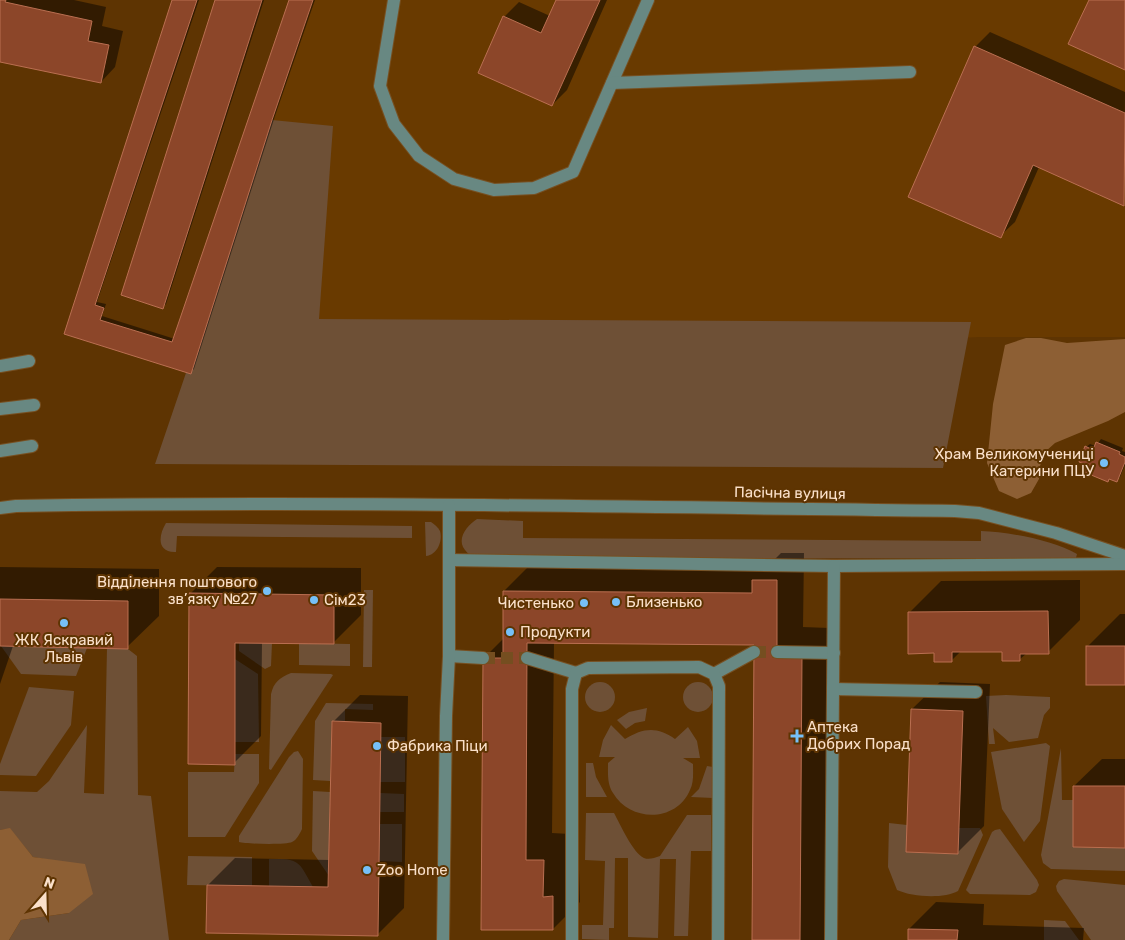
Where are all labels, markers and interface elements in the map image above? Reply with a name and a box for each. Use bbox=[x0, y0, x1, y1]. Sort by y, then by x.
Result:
place label: Храм Великомучениці Катерини ПЦУ bbox=[935, 445, 1094, 480]
marker: Храм Великомучениці Катерини ПЦУ bbox=[1098, 457, 1110, 469]
street label: Пасічна вулиця bbox=[734, 483, 846, 503]
place label: Відділення поштового зв’язку №27 bbox=[97, 573, 257, 608]
marker: Відділення поштового зв’язку №27 bbox=[261, 585, 273, 597]
place label: Сім23 bbox=[324, 591, 366, 609]
place label: Близенько bbox=[626, 593, 702, 611]
marker: Сім23 bbox=[308, 594, 320, 606]
place label: Чистенько bbox=[498, 594, 574, 612]
marker: Близенько bbox=[610, 596, 622, 608]
marker: Чистенько bbox=[578, 597, 590, 609]
marker: ЖК Яскравий Львів bbox=[58, 617, 70, 629]
place label: Продукти bbox=[520, 623, 590, 641]
marker: Продукти bbox=[504, 626, 516, 638]
place label: ЖК Яскравий Львів bbox=[15, 631, 113, 666]
place label: Аптека Добрих Порад bbox=[807, 718, 910, 753]
marker: Аптека Добрих Порад bbox=[791, 730, 803, 742]
place label: Фабрика Піци bbox=[387, 737, 488, 755]
marker: Фабрика Піци bbox=[371, 740, 383, 752]
place label: Zoo Home bbox=[377, 861, 448, 879]
marker: Zoo Home bbox=[361, 864, 373, 876]
north arrow bbox=[20, 870, 70, 920]
text: N bbox=[42, 874, 57, 893]

